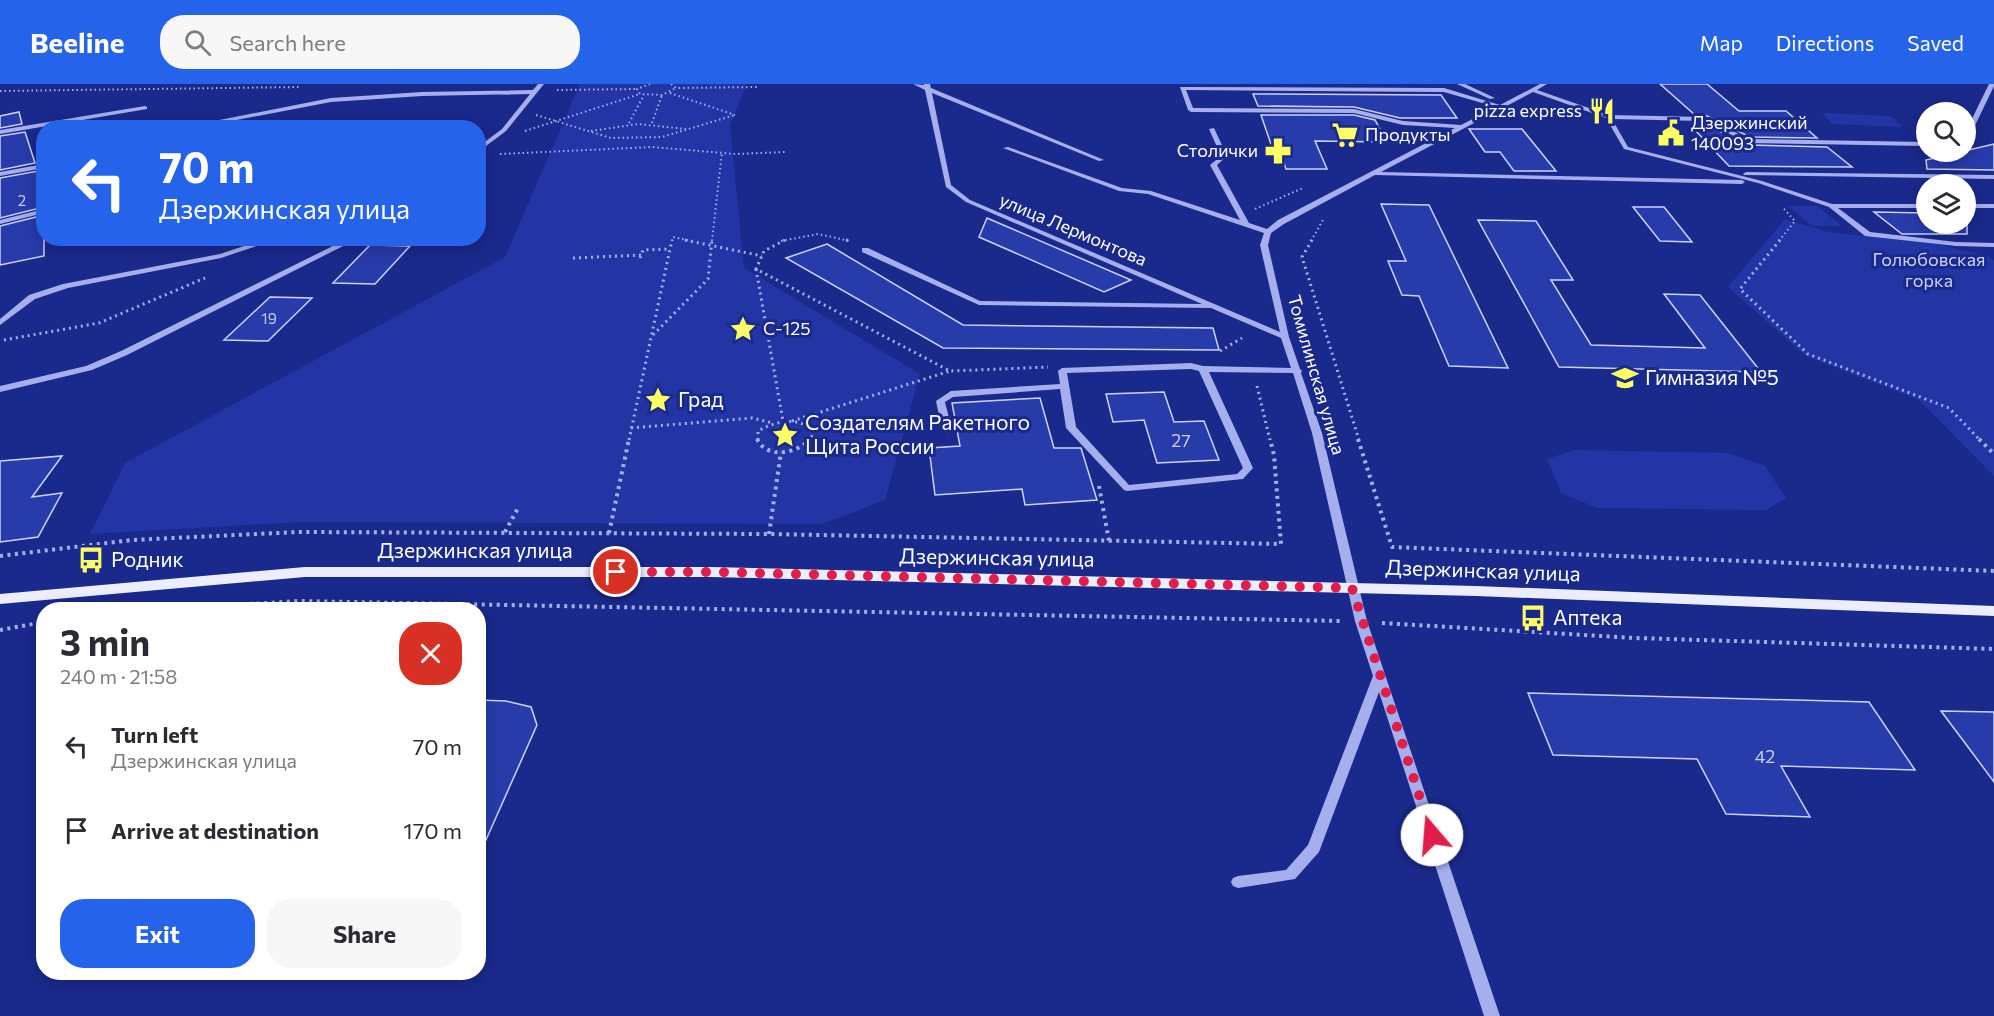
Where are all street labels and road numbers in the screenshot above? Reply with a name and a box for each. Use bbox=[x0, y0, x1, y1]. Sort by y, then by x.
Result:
street label: улица Лермонтова bbox=[996, 188, 1150, 270]
street label: Томилинская улица bbox=[1284, 292, 1350, 457]
street label: Дзержинская улица bbox=[377, 537, 573, 562]
street label: Дзержинская улица bbox=[899, 542, 1095, 571]
street label: Дзержинская улица bbox=[1385, 554, 1581, 585]

